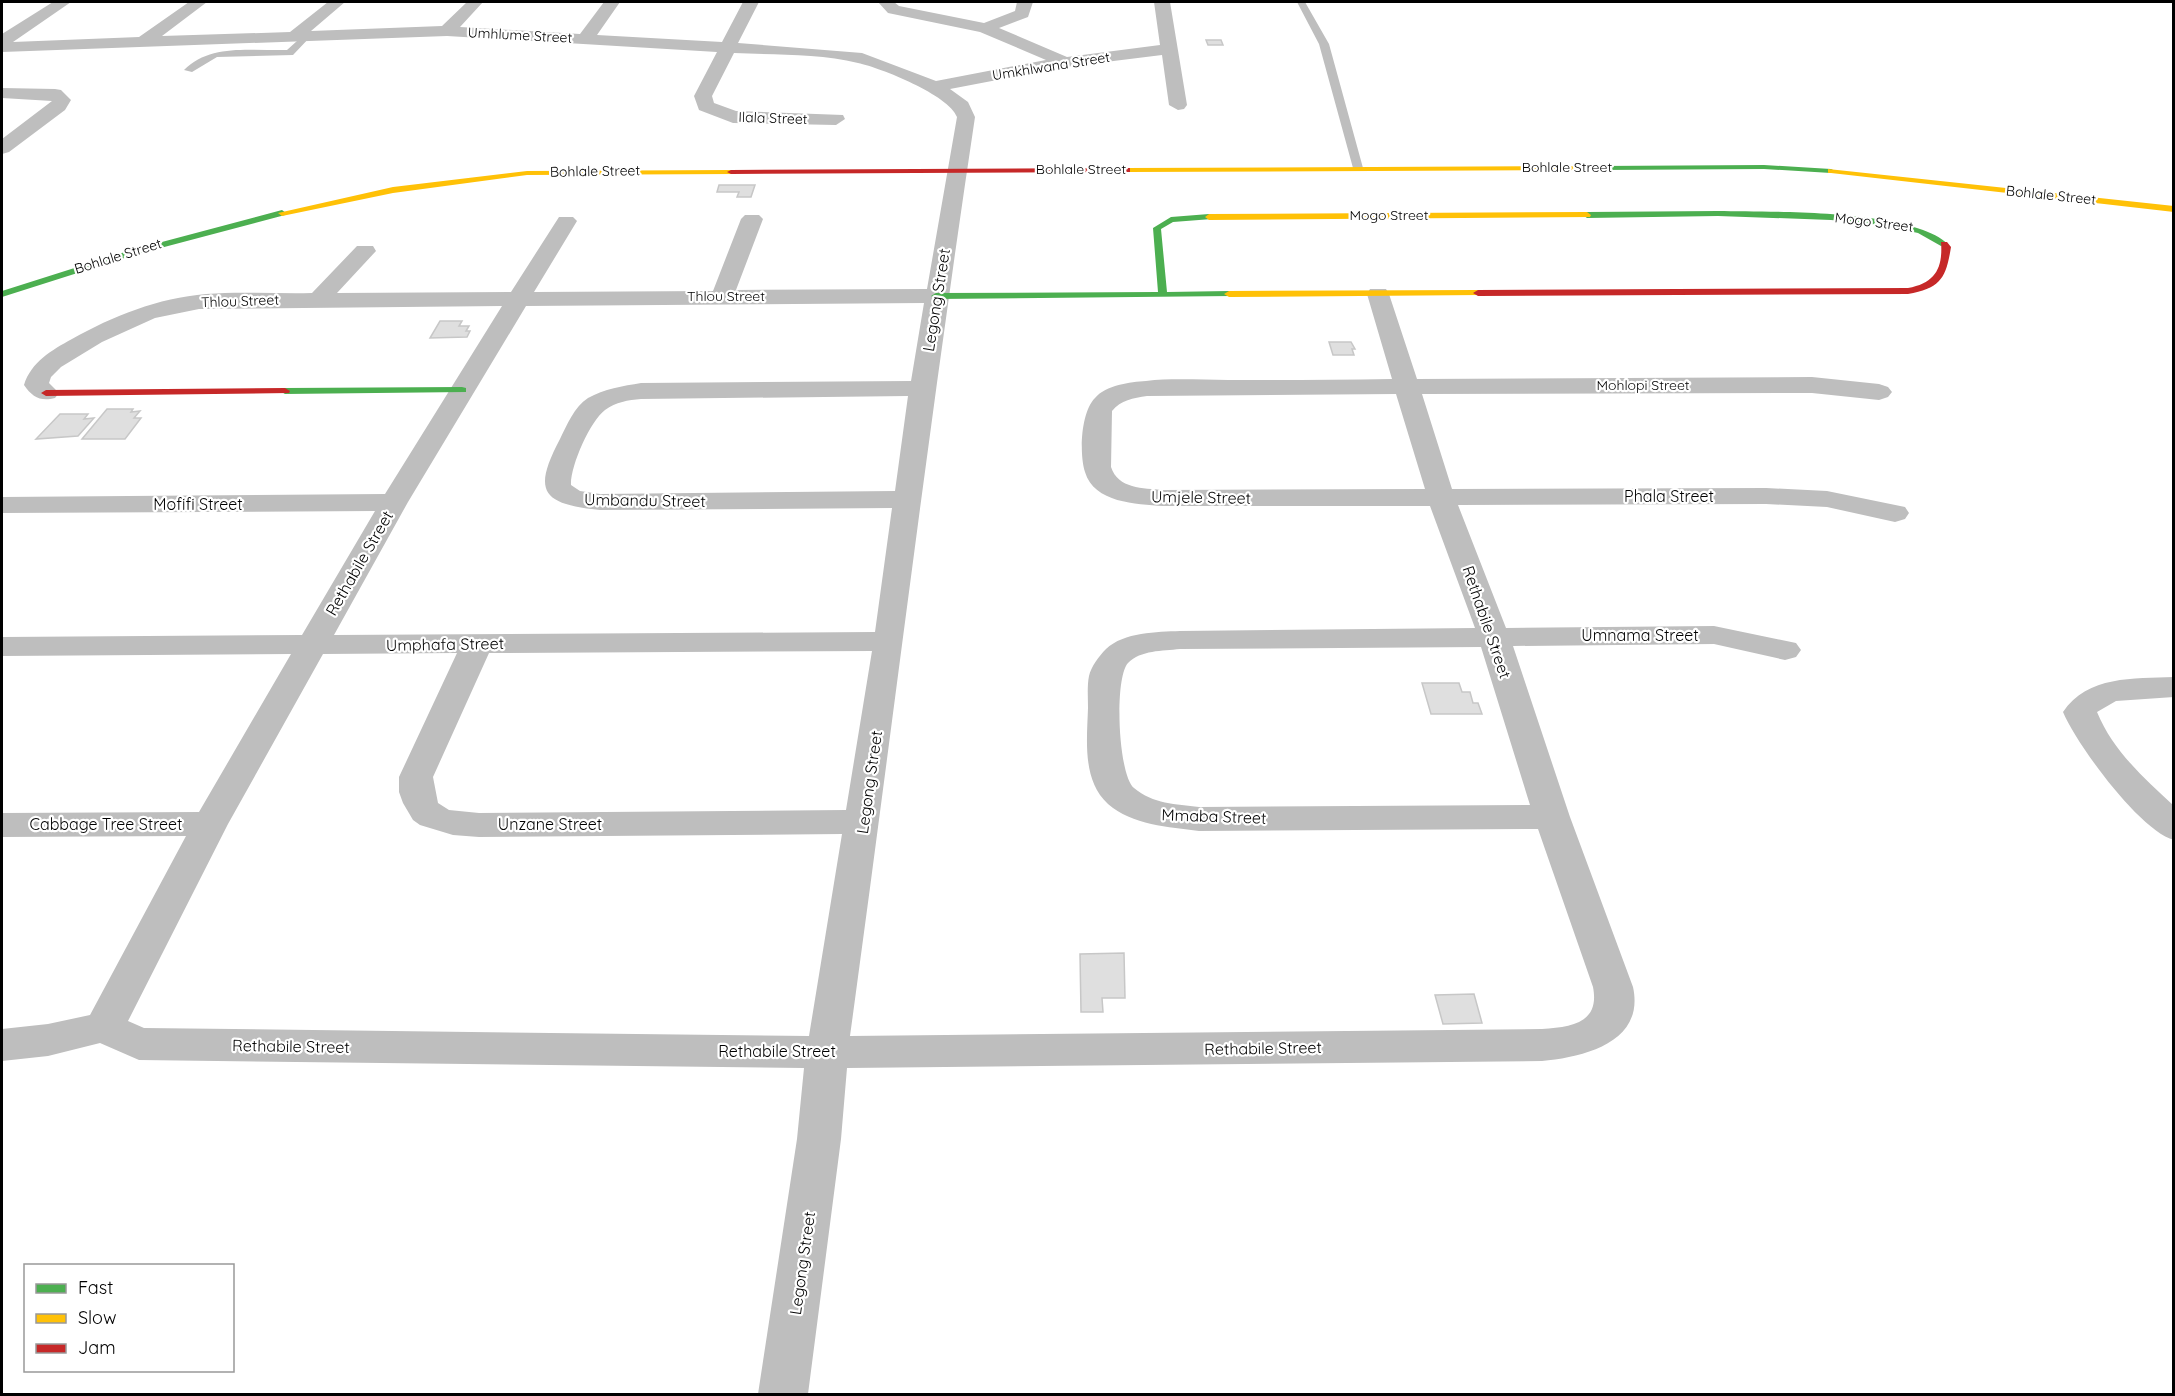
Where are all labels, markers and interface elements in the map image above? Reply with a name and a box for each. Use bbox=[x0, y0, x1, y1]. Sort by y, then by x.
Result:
street label: Umhlume Street bbox=[467, 23, 573, 47]
street label: Umkhlwana Street bbox=[991, 48, 1111, 84]
street label: Ilala Street bbox=[738, 108, 808, 128]
street label: Bohlale Street bbox=[1522, 158, 1612, 176]
street label: Bohlale Street bbox=[1036, 160, 1126, 178]
street label: Bohlale Street bbox=[550, 161, 641, 181]
street label: Bohlale Street bbox=[2005, 181, 2097, 209]
street label: Mogo Street bbox=[1349, 206, 1429, 224]
street label: Mogo Street bbox=[1834, 208, 1915, 236]
street label: Bohlale Street bbox=[72, 234, 164, 278]
street label: Legong Street bbox=[918, 247, 954, 353]
street label: Thlou Street bbox=[687, 287, 765, 305]
street label: Thlou Street bbox=[201, 291, 280, 311]
street label: Mohlopi Street bbox=[1596, 376, 1690, 394]
street label: Umjele Street bbox=[1151, 486, 1251, 508]
street label: Phala Street bbox=[1624, 486, 1714, 506]
street label: Umbandu Street bbox=[584, 489, 706, 511]
street label: Mofifi Street bbox=[153, 494, 243, 514]
street label: Rethabile Street bbox=[321, 507, 397, 619]
street label: Rethabile Street bbox=[1458, 563, 1516, 681]
street label: Umnama Street bbox=[1581, 625, 1699, 645]
street label: Umphafa Street bbox=[386, 633, 504, 655]
street label: Legong Street bbox=[852, 729, 886, 835]
street label: Mmaba Street bbox=[1161, 804, 1267, 828]
street label: Cabbage Tree Street bbox=[30, 814, 183, 834]
street label: Unzane Street bbox=[498, 814, 602, 834]
street label: Rethabile Street bbox=[232, 1035, 350, 1057]
street label: Rethabile Street bbox=[1204, 1037, 1322, 1059]
street label: Rethabile Street bbox=[718, 1041, 836, 1061]
street label: Legong Street bbox=[785, 1210, 819, 1316]
legend bbox=[24, 1264, 234, 1372]
text: Fast bbox=[78, 1276, 113, 1299]
text: Slow bbox=[78, 1306, 116, 1329]
text: Jam bbox=[78, 1336, 116, 1359]

